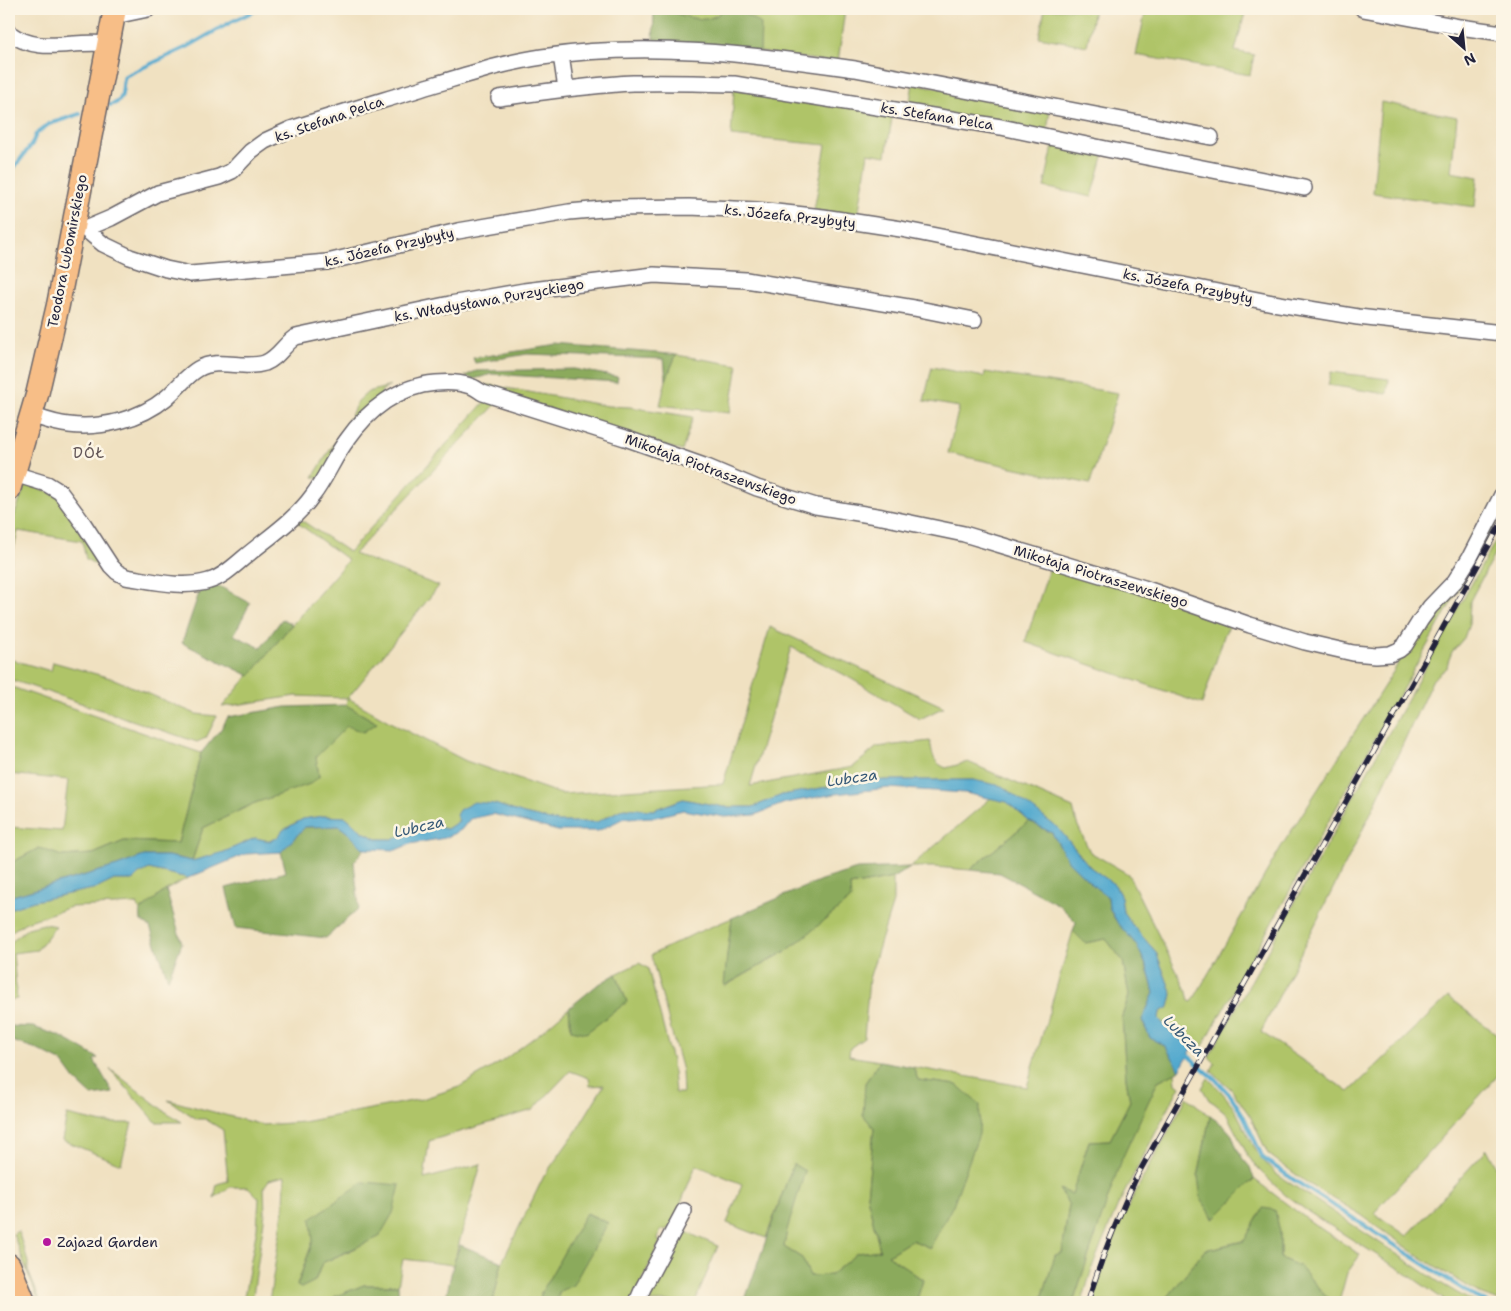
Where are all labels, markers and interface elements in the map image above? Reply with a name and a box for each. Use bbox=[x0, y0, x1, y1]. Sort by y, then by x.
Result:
north arrow bbox=[1438, 22, 1488, 72]
text: N bbox=[1461, 49, 1479, 70]
street label: ks. Stefana Pelca bbox=[272, 92, 386, 146]
street label: ks. Stefana Pelca bbox=[879, 98, 995, 134]
street label: Teodora Lubomirskiego bbox=[43, 173, 91, 329]
street label: ks. Józefa Przybyły bbox=[723, 200, 857, 232]
street label: ks. Józefa Przybyły bbox=[323, 223, 455, 271]
street label: ks. Józefa Przybyły bbox=[1121, 265, 1255, 307]
street label: ks. Władysława Purzyckiego bbox=[393, 274, 585, 326]
street label: Mikołaja Piotraszewskiego bbox=[623, 430, 799, 508]
district label: DÓŁ bbox=[73, 442, 105, 463]
street label: Mikołaja Piotraszewskiego bbox=[1012, 541, 1190, 611]
water label: Lubcza bbox=[825, 765, 879, 791]
water label: Lubcza bbox=[392, 812, 446, 842]
water label: Lubcza bbox=[1159, 1011, 1209, 1061]
place label: Zajazd Garden bbox=[57, 1233, 158, 1251]
marker: Zajazd Garden bbox=[41, 1236, 53, 1248]

